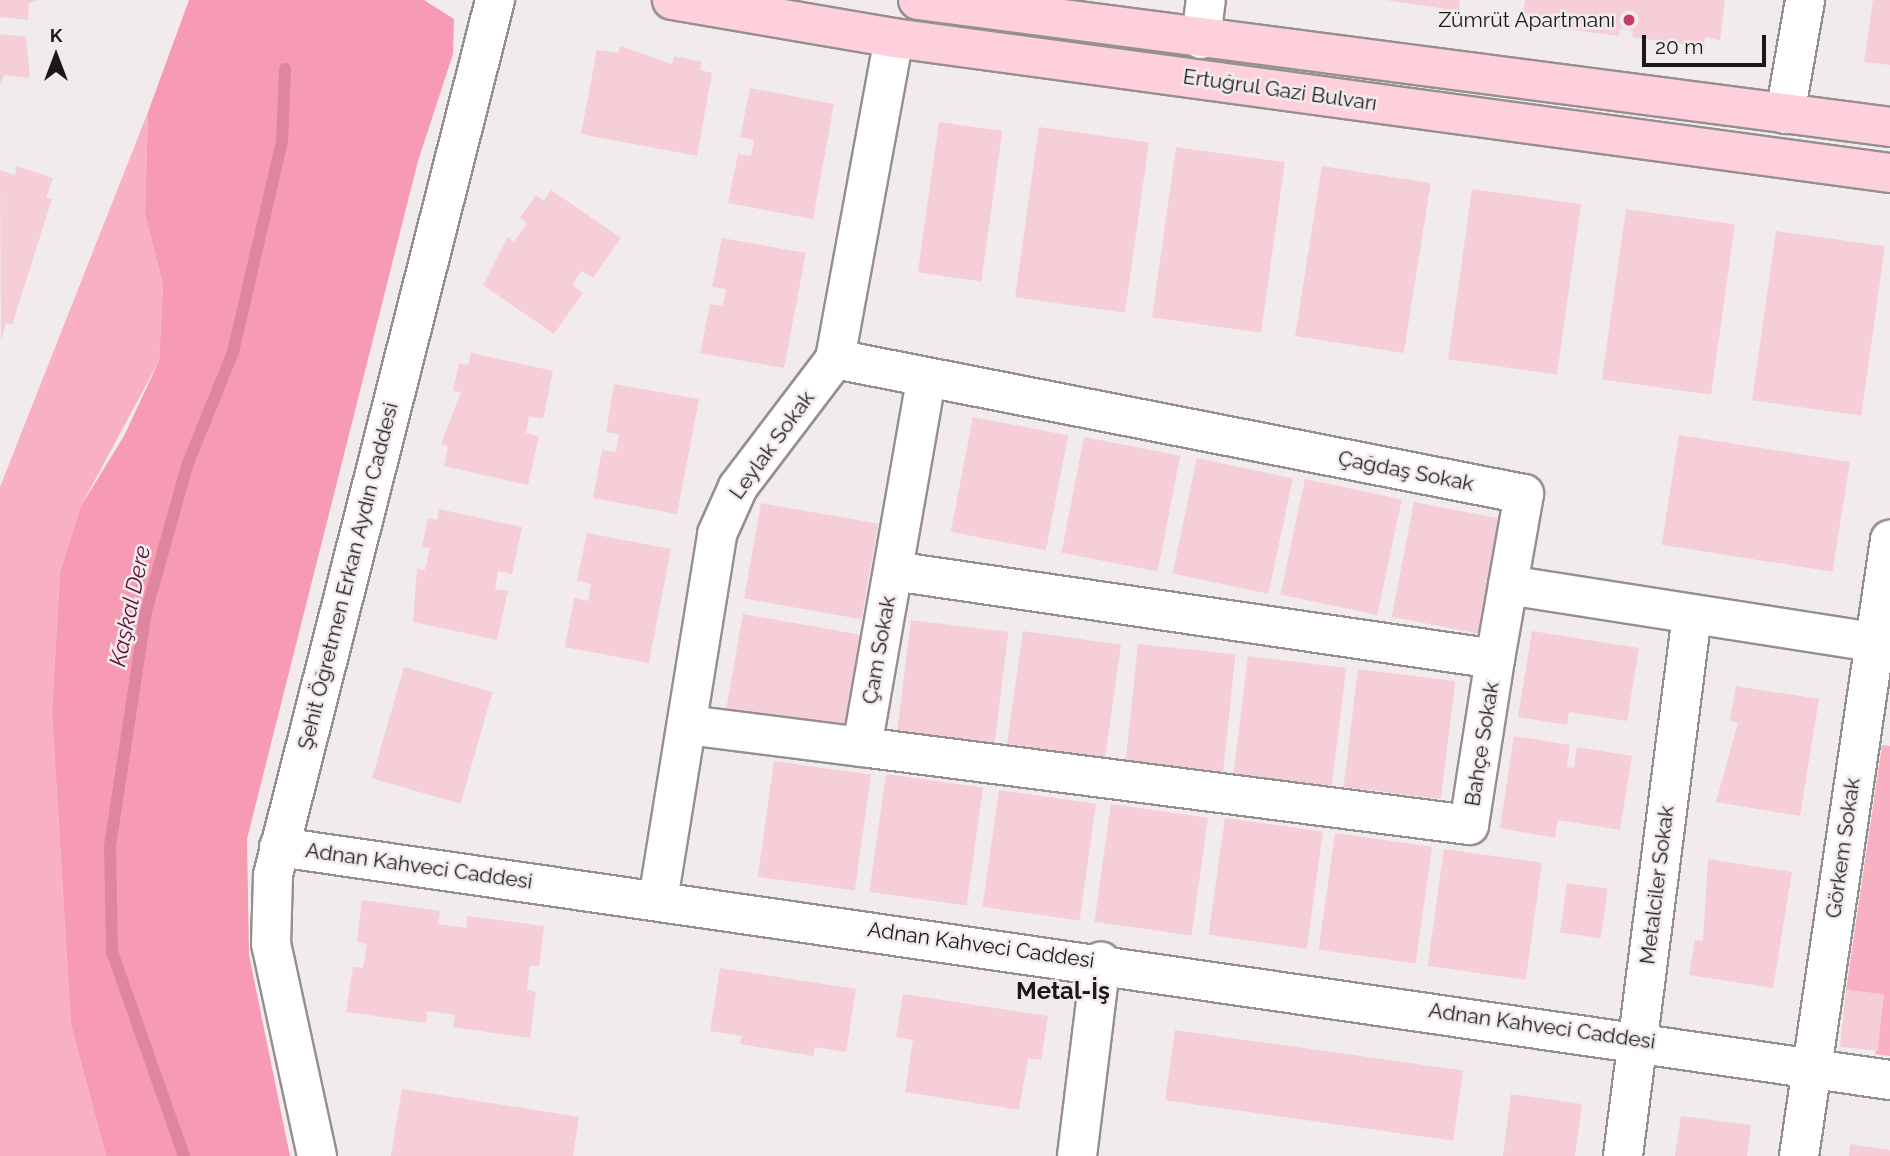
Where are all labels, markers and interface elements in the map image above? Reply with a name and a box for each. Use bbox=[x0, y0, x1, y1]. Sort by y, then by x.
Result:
place label: Zümrüt Apartmanı bbox=[1437, 7, 1615, 33]
marker: Zümrüt Apartmanı bbox=[1621, 12, 1637, 28]
north arrow bbox=[21, 21, 91, 91]
scale bar bbox=[1645, 21, 1769, 65]
text: K bbox=[50, 24, 62, 46]
text: 20 m bbox=[1655, 34, 1703, 59]
street label: Ertuğrul Gazi Bulvarı bbox=[1181, 64, 1379, 116]
street label: Leylak Sokak bbox=[724, 386, 820, 504]
street label: Şehit Öğretmen Erkan Aydın Caddesi bbox=[293, 400, 403, 752]
street label: Çağdaş Sokak bbox=[1336, 445, 1476, 497]
water label: Kaşkal Dere bbox=[104, 543, 156, 669]
street label: Çam Sokak bbox=[857, 594, 901, 706]
street label: Bahçe Sokak bbox=[1460, 680, 1504, 808]
street label: Görkem Sokak bbox=[1821, 776, 1865, 920]
street label: Metalciler Sokak bbox=[1635, 804, 1679, 966]
street label: Adnan Kahveci Caddesi bbox=[304, 838, 534, 894]
street label: Adnan Kahveci Caddesi bbox=[866, 917, 1096, 973]
district label: Metal-İş bbox=[1016, 977, 1110, 1005]
street label: Adnan Kahveci Caddesi bbox=[1427, 998, 1657, 1054]

